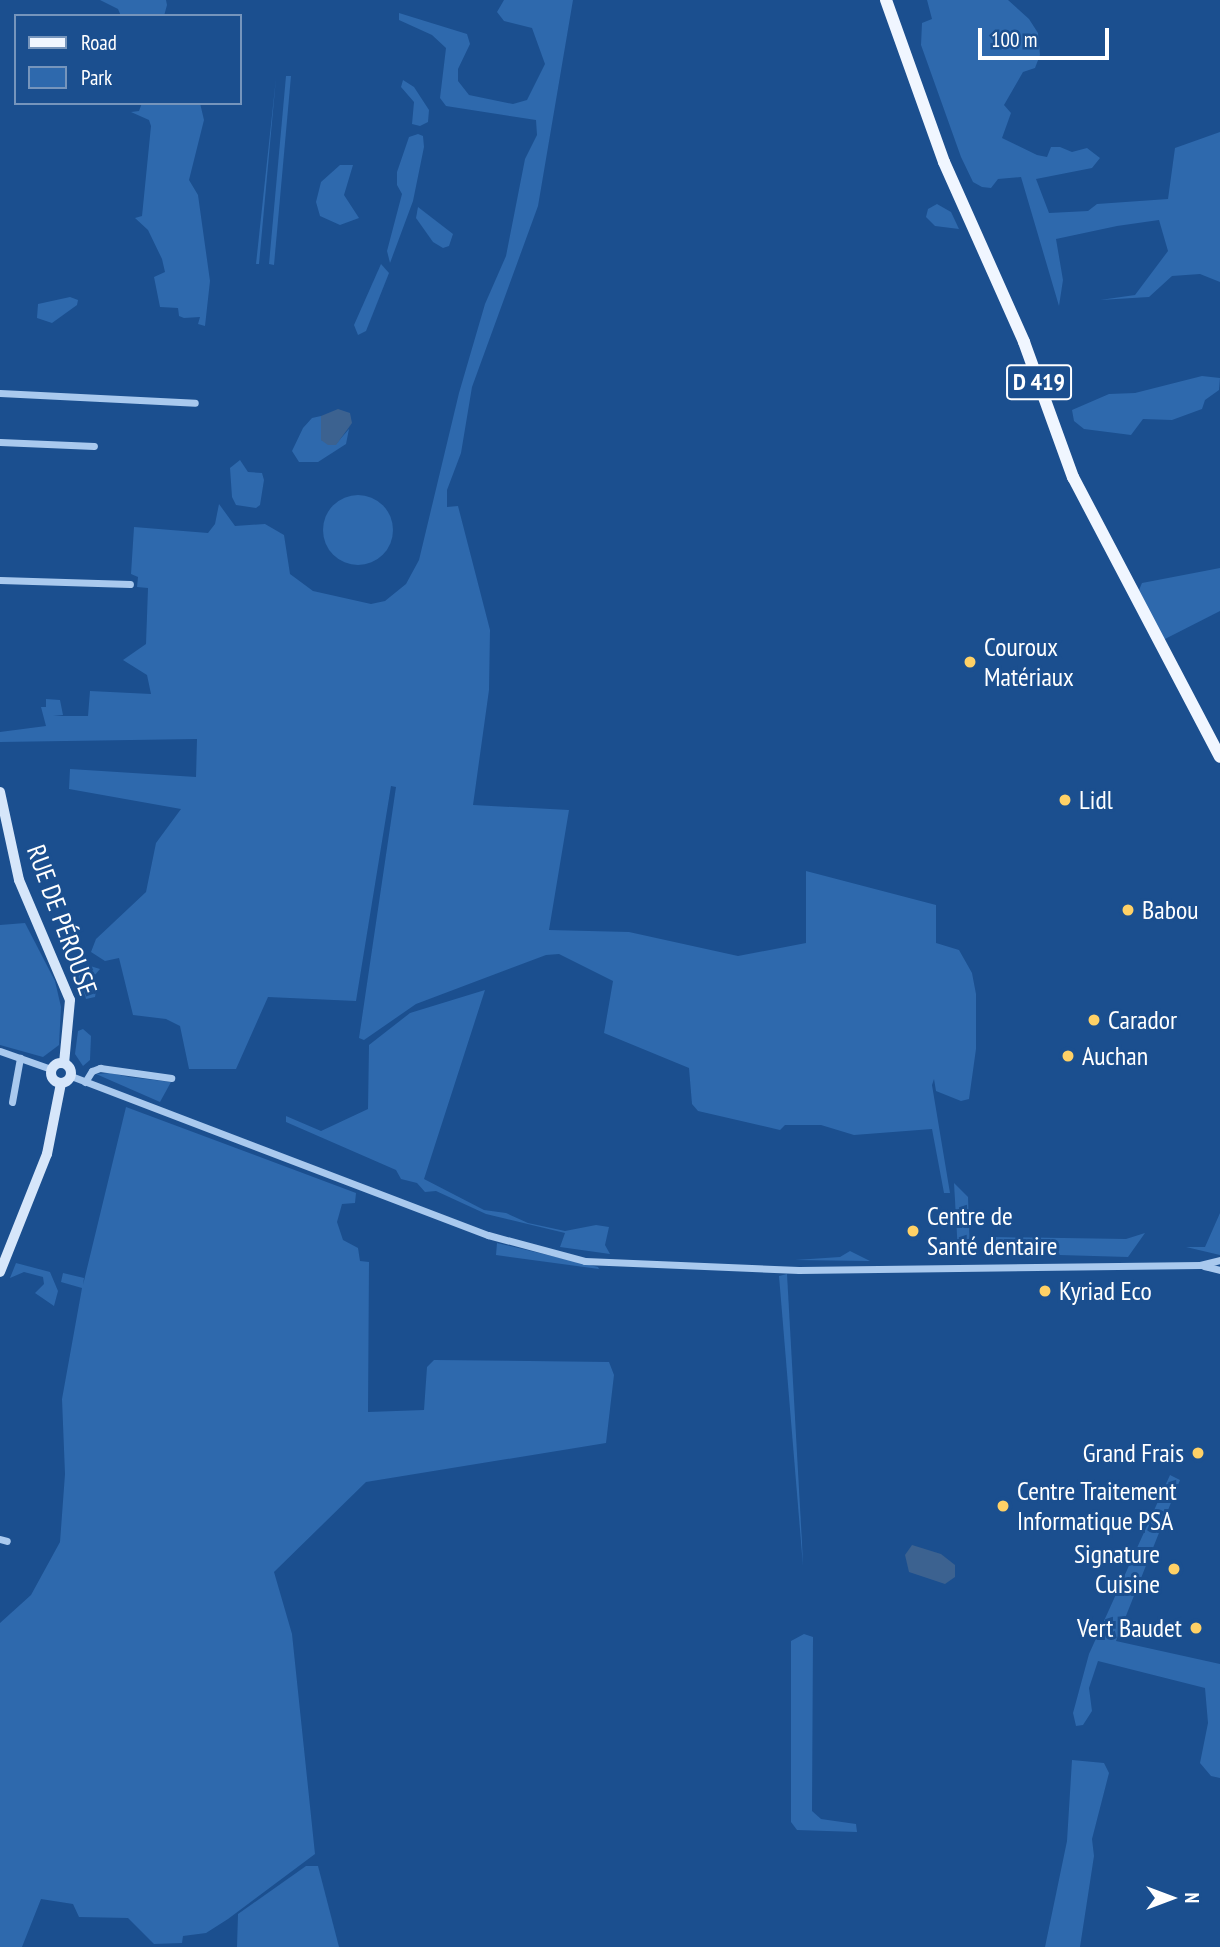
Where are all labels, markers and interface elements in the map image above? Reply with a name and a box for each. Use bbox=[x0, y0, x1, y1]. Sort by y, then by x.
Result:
legend bbox=[14, 14, 242, 105]
scale bar bbox=[982, 14, 1113, 58]
text: 100 m bbox=[991, 26, 1037, 53]
text: Road bbox=[81, 29, 117, 56]
text: Park bbox=[81, 64, 112, 91]
road number: D 419 bbox=[1006, 362, 1072, 402]
place label: Couroux Matériaux bbox=[984, 631, 1074, 692]
marker: Couroux Matériaux bbox=[962, 654, 978, 670]
place label: Lidl bbox=[1079, 784, 1113, 816]
marker: Lidl bbox=[1057, 792, 1073, 808]
street label: RUE DE PÉROUSE bbox=[20, 841, 104, 999]
place label: Babou bbox=[1142, 894, 1198, 926]
marker: Babou bbox=[1120, 902, 1136, 918]
place label: Carador bbox=[1108, 1004, 1177, 1036]
marker: Carador bbox=[1086, 1012, 1102, 1028]
place label: Auchan bbox=[1082, 1040, 1148, 1072]
marker: Auchan bbox=[1060, 1048, 1076, 1064]
place label: Centre de Santé dentaire bbox=[927, 1200, 1058, 1262]
marker: Centre de Santé dentaire bbox=[905, 1223, 921, 1239]
place label: Kyriad Eco bbox=[1059, 1275, 1152, 1307]
marker: Kyriad Eco bbox=[1037, 1283, 1053, 1299]
place label: Grand Frais bbox=[1083, 1437, 1184, 1469]
marker: Grand Frais bbox=[1190, 1445, 1206, 1461]
place label: Centre Traitement Informatique PSA bbox=[1017, 1475, 1177, 1536]
marker: Centre Traitement Informatique PSA bbox=[995, 1498, 1011, 1514]
place label: Signature Cuisine bbox=[1074, 1538, 1160, 1600]
marker: Signature Cuisine bbox=[1166, 1561, 1182, 1577]
place label: Vert Baudet bbox=[1077, 1612, 1182, 1644]
marker: Vert Baudet bbox=[1188, 1620, 1204, 1636]
north arrow bbox=[1136, 1863, 1206, 1933]
text: N bbox=[1180, 1893, 1204, 1903]

